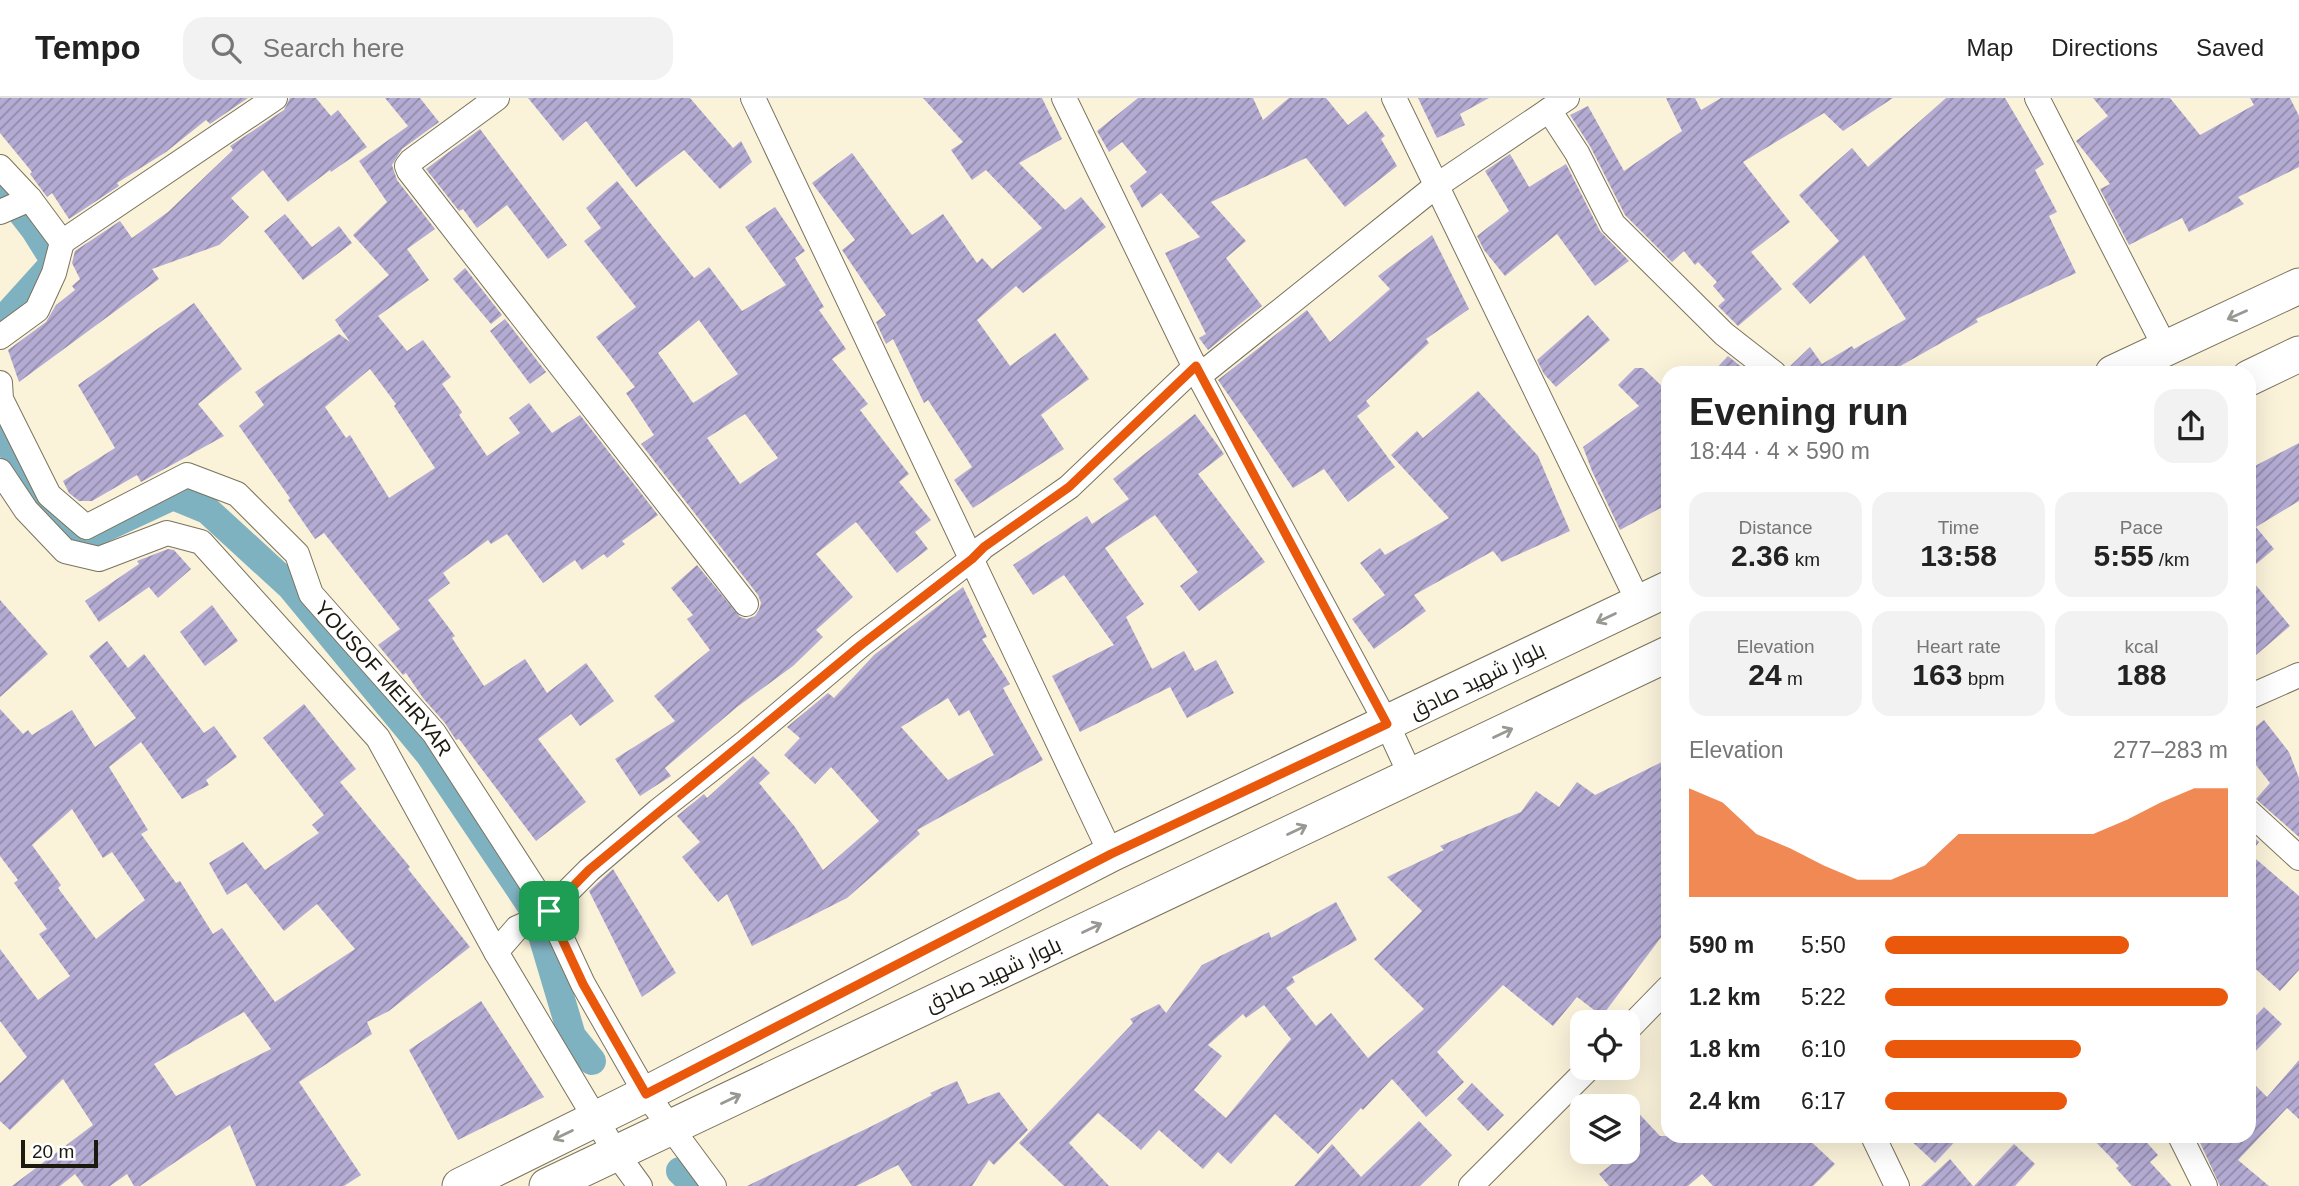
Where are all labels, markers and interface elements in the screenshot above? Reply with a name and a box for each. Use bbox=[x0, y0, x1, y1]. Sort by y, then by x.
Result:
search box bbox=[183, 17, 673, 80]
text: Tempo bbox=[35, 29, 141, 66]
icon: search bbox=[207, 29, 245, 67]
text: Search here bbox=[263, 33, 404, 63]
text: Map bbox=[1967, 34, 2013, 61]
text: Directions bbox=[2051, 34, 2158, 61]
text: Saved bbox=[2196, 34, 2264, 61]
one-way arrow bbox=[2227, 308, 2248, 322]
button: share bbox=[2154, 389, 2228, 463]
text: Evening run bbox=[1689, 391, 1909, 433]
text: 18:44 · 4 × 590 m bbox=[1689, 438, 1870, 464]
text: Distance bbox=[1739, 517, 1812, 538]
text: Time bbox=[1938, 517, 1979, 538]
text: Pace bbox=[2120, 517, 2163, 538]
text: 2.36 bbox=[1731, 539, 1789, 572]
text: 13:58 bbox=[1920, 539, 1997, 572]
text: 5:55 bbox=[2094, 539, 2154, 572]
text: km bbox=[1789, 549, 1820, 570]
text: /km bbox=[2154, 549, 2189, 570]
street label: YOUSOF MEHRYAR bbox=[311, 596, 457, 760]
one-way arrow bbox=[1596, 612, 1617, 626]
text: Elevation bbox=[1736, 636, 1815, 657]
text: Heart rate bbox=[1916, 636, 2001, 657]
text: kcal bbox=[2125, 636, 2158, 657]
street label: بلوار شهید صادق bbox=[1406, 637, 1549, 724]
text: 24 bbox=[1748, 658, 1782, 691]
text: 163 bbox=[1912, 658, 1962, 691]
text: 188 bbox=[2116, 658, 2167, 691]
text: m bbox=[1782, 668, 1803, 689]
text: bpm bbox=[1962, 668, 2005, 689]
one-way arrow bbox=[1492, 725, 1513, 739]
text: Elevation bbox=[1689, 737, 1784, 763]
text: 277–283 m bbox=[2113, 737, 2228, 763]
one-way arrow bbox=[1286, 823, 1307, 836]
pin bbox=[519, 881, 579, 941]
icon: arrive bbox=[530, 892, 568, 930]
one-way arrow bbox=[1081, 920, 1102, 934]
street label: بلوار شهید صادق bbox=[921, 932, 1065, 1017]
text: 590 m bbox=[1689, 932, 1754, 958]
text: 5:50 bbox=[1801, 932, 1846, 958]
text: 1.2 km bbox=[1689, 984, 1761, 1010]
text: 5:22 bbox=[1801, 984, 1846, 1010]
map controls bbox=[1570, 1010, 1640, 1164]
button: locate bbox=[1570, 1010, 1640, 1080]
text: 1.8 km bbox=[1689, 1036, 1761, 1062]
text: 6:10 bbox=[1801, 1036, 1846, 1062]
text: 2.4 km bbox=[1689, 1088, 1761, 1114]
text: 6:17 bbox=[1801, 1088, 1846, 1114]
one-way arrow bbox=[720, 1091, 741, 1105]
button: layers bbox=[1570, 1094, 1640, 1164]
one-way arrow bbox=[553, 1129, 574, 1143]
scale bar bbox=[21, 1137, 98, 1169]
text: 20 m bbox=[32, 1141, 74, 1162]

